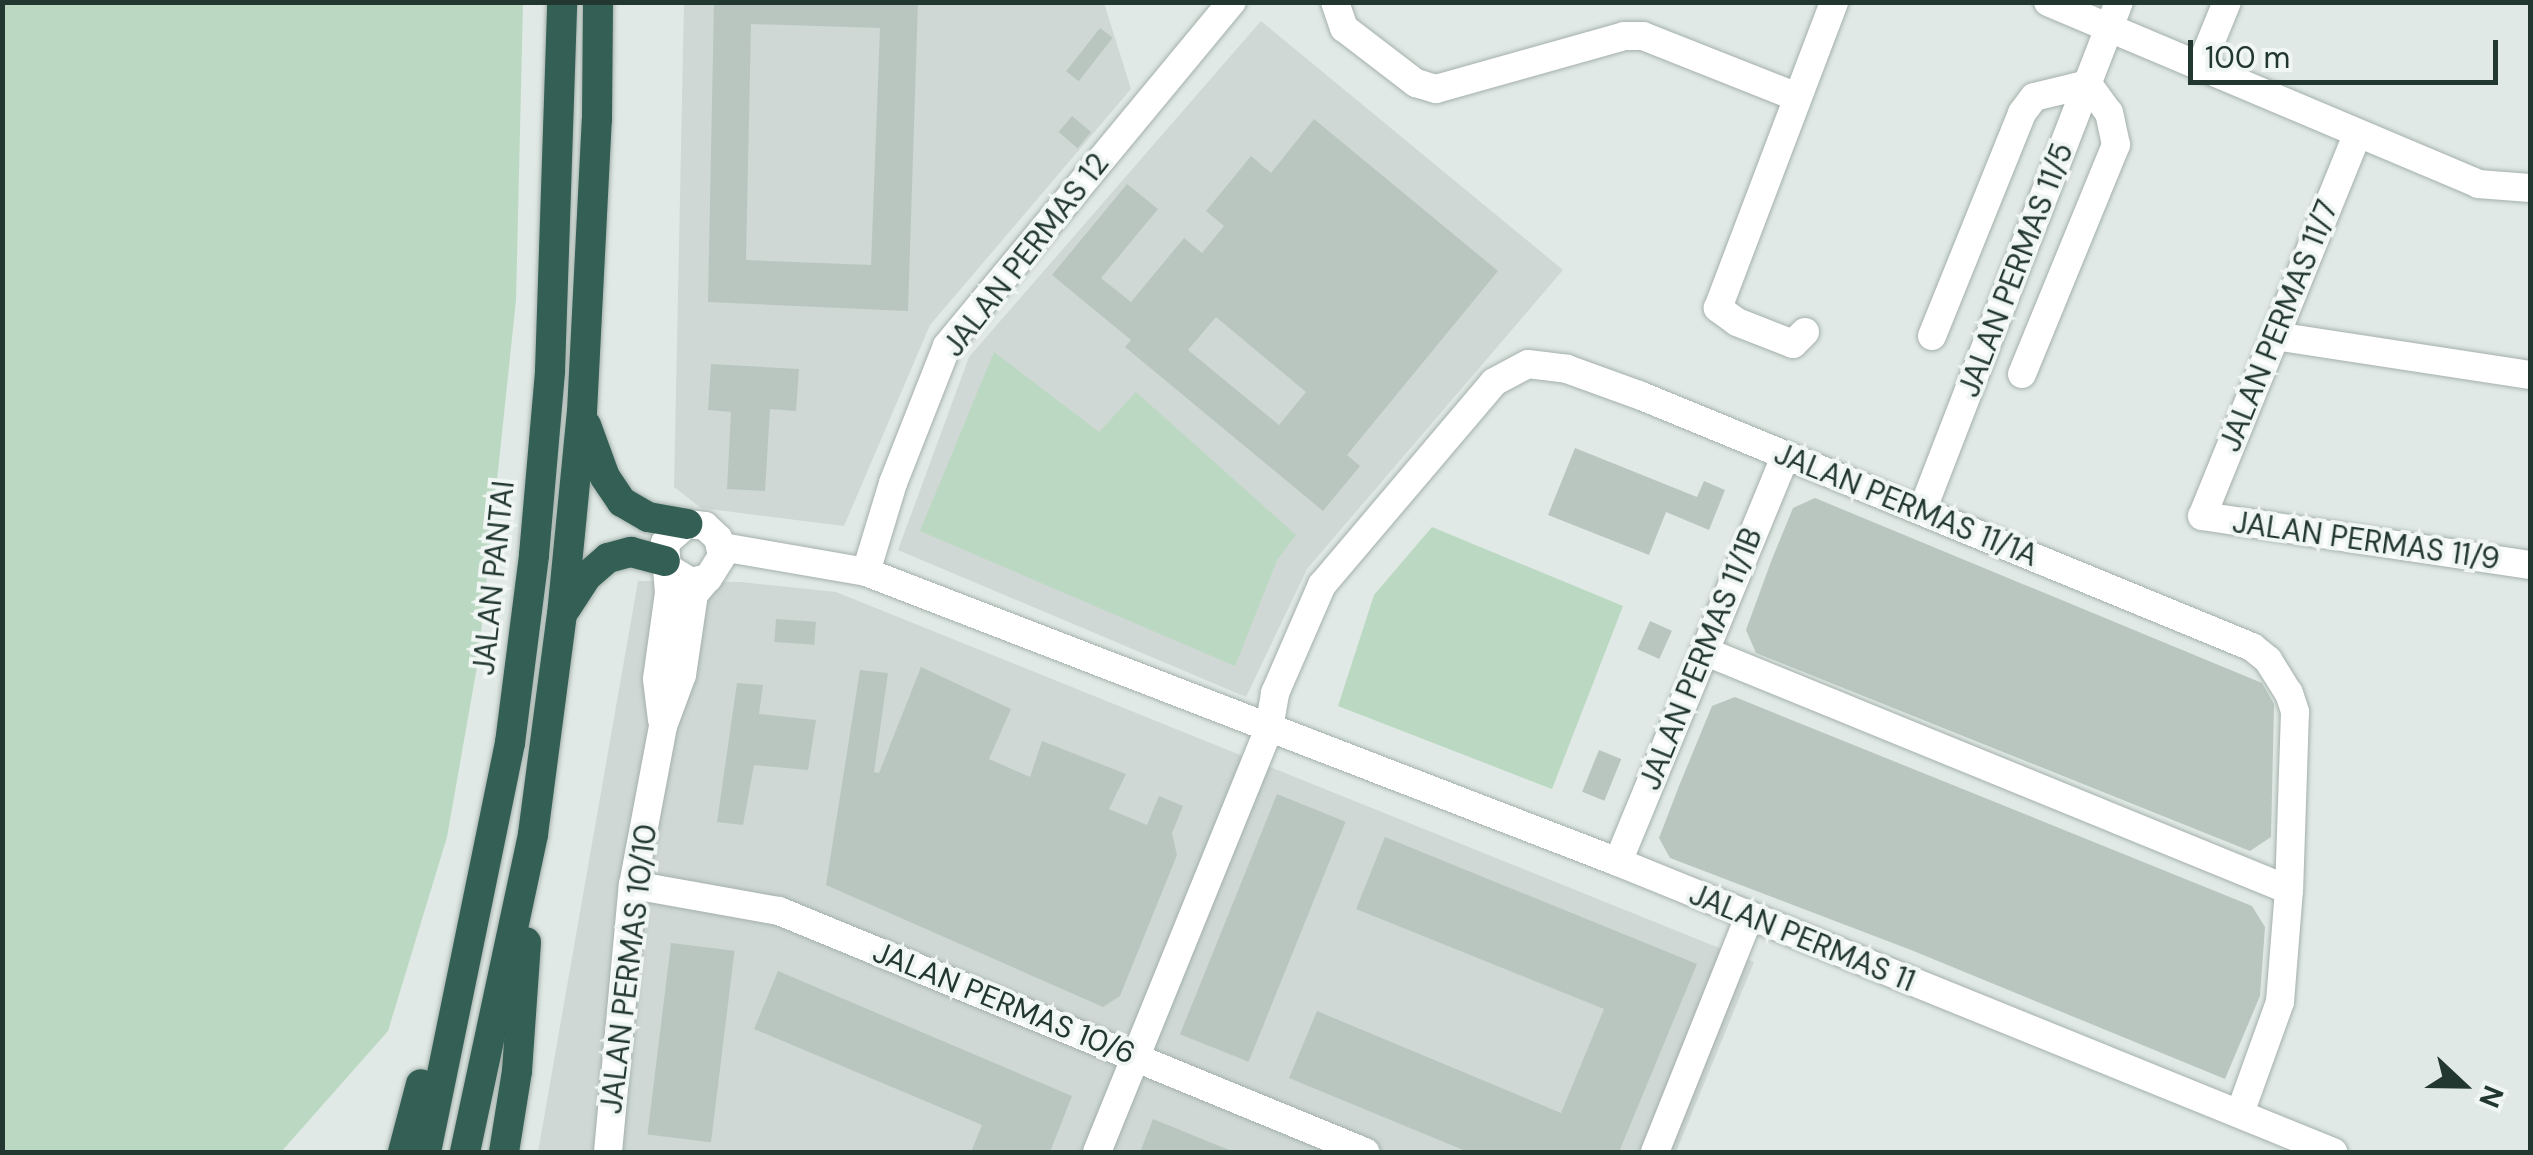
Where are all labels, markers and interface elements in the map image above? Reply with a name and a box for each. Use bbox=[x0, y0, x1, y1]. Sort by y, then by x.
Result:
scale bar bbox=[2193, 20, 2503, 82]
text: 100 m bbox=[2205, 38, 2290, 77]
street label: JALAN PERMAS 11/5 bbox=[1951, 138, 2081, 402]
street label: JALAN PERMAS 12 bbox=[936, 146, 1116, 364]
street label: JALAN PERMAS 11/7 bbox=[2212, 195, 2346, 457]
street label: JALAN PERMAS 11/1A bbox=[1769, 436, 2043, 574]
street label: JALAN PANTAI bbox=[466, 479, 522, 677]
street label: JALAN PERMAS 11/9 bbox=[2230, 504, 2502, 578]
street label: JALAN PERMAS 11/1B bbox=[1632, 523, 1770, 795]
street label: JALAN PERMAS 10/10 bbox=[593, 822, 665, 1116]
street label: JALAN PERMAS 11 bbox=[1684, 876, 1920, 1000]
street label: JALAN PERMAS 10/6 bbox=[868, 934, 1140, 1072]
north arrow bbox=[2413, 1035, 2513, 1135]
text: N bbox=[2470, 1080, 2512, 1113]

